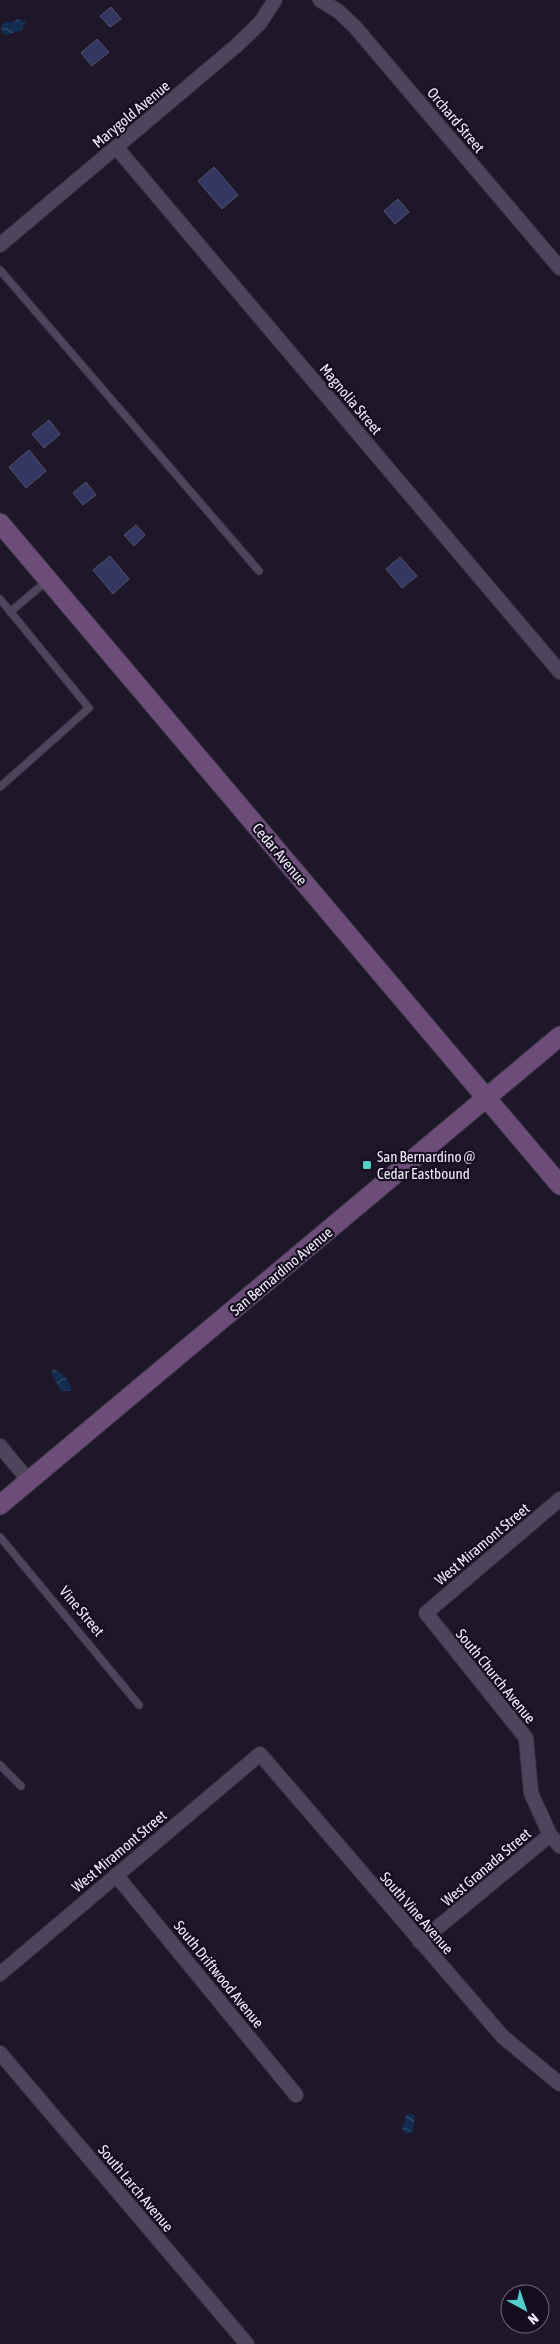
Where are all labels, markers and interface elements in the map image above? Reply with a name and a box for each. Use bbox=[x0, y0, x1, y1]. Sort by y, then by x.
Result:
street label: Marygold Avenue bbox=[89, 77, 173, 151]
street label: Orchard Street bbox=[424, 84, 488, 156]
street label: Magnolia Street bbox=[316, 360, 386, 438]
street label: Cedar Avenue bbox=[249, 820, 311, 889]
place label: San Bernardino @ Cedar Eastbound bbox=[377, 1148, 476, 1182]
marker: San Bernardino @ Cedar Eastbound bbox=[361, 1159, 373, 1171]
street label: San Bernardino Avenue bbox=[226, 1223, 336, 1319]
street label: West Miramont Street bbox=[431, 1500, 533, 1588]
street label: Vine Street bbox=[56, 1583, 108, 1639]
street label: South Church Avenue bbox=[453, 1625, 539, 1727]
street label: West Miramont Street bbox=[68, 1807, 170, 1895]
street label: West Granada Street bbox=[438, 1825, 534, 1909]
street label: South Vine Avenue bbox=[377, 1869, 457, 1957]
street label: South Driftwood Avenue bbox=[171, 1917, 267, 2031]
street label: South Larch Avenue bbox=[95, 2141, 177, 2235]
north arrow bbox=[500, 2284, 550, 2334]
text: N bbox=[525, 2310, 542, 2328]

